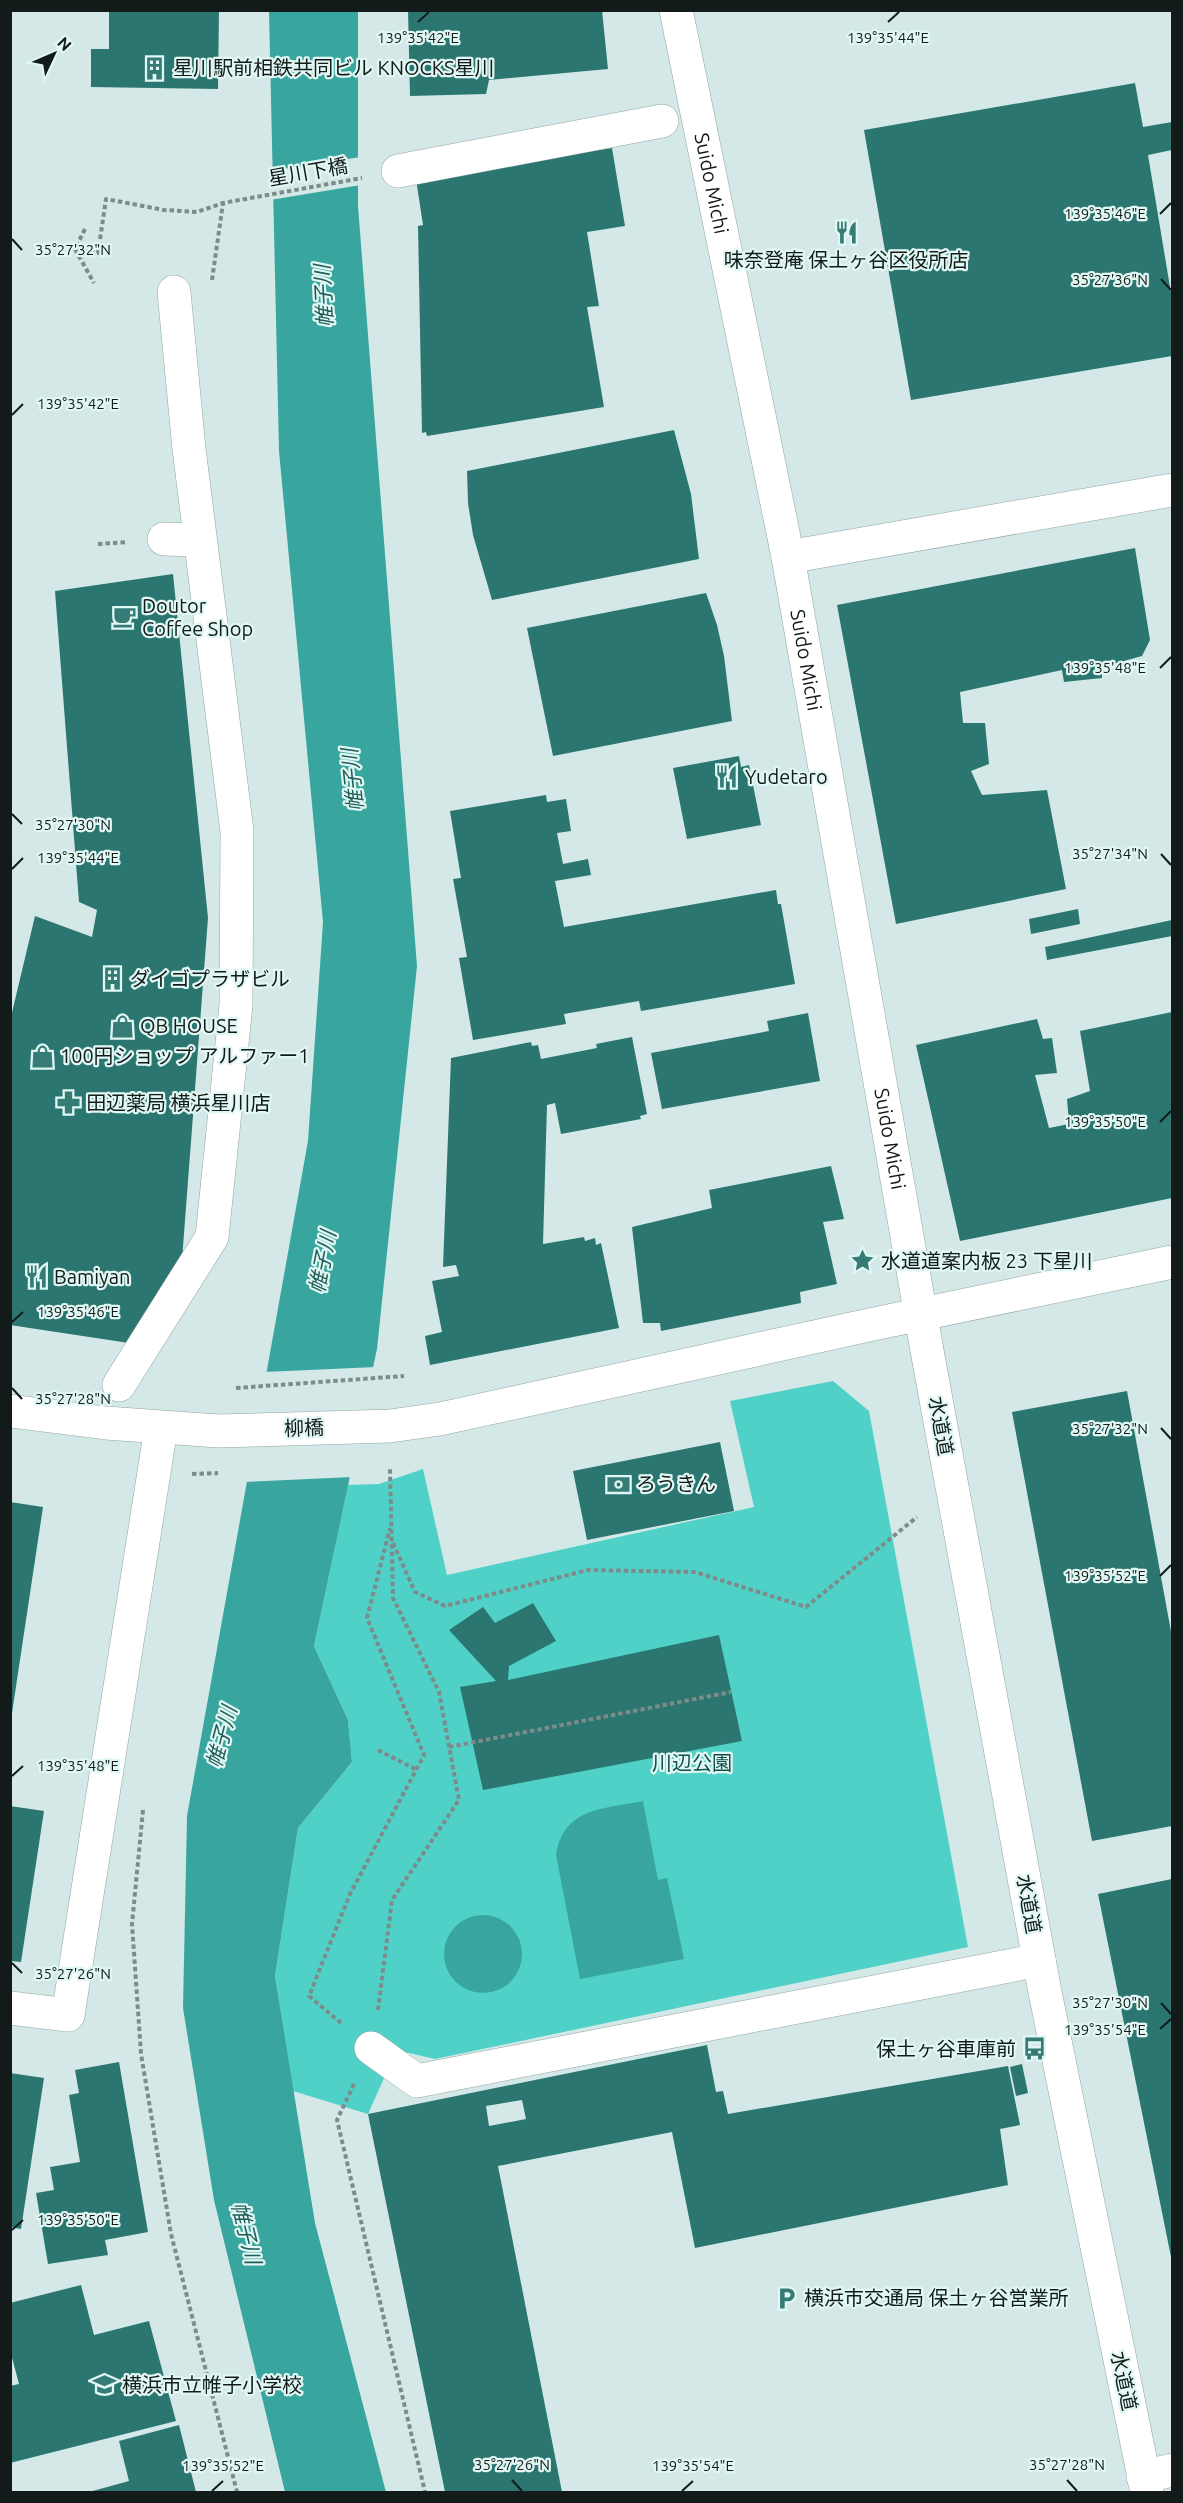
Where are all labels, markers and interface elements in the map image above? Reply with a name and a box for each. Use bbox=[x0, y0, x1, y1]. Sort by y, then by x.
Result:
north arrow bbox=[24, 24, 84, 84]
text: 139°35'42"E bbox=[377, 29, 459, 46]
text: 139°35'44"E bbox=[847, 29, 929, 46]
text: N bbox=[54, 33, 75, 54]
building icon: 星川駅前相鉄共同ビル KNOCKS星川 bbox=[142, 55, 168, 81]
place label: 星川駅前相鉄共同ビル KNOCKS星川 bbox=[173, 56, 494, 79]
street label: Suido Michi bbox=[690, 131, 734, 236]
street label: 星川下橋 bbox=[267, 153, 349, 190]
text: 139°35'46"E bbox=[1064, 205, 1146, 222]
restaurant icon: 味奈登庵 保土ヶ谷区役所店 bbox=[833, 220, 859, 246]
text: 35°27'32"N bbox=[35, 241, 111, 258]
place label: 味奈登庵 保土ヶ谷区役所店 bbox=[724, 248, 968, 271]
water label: 帷子川 bbox=[309, 262, 337, 328]
text: 35°27'36"N bbox=[1072, 271, 1148, 288]
text: 139°35'42"E bbox=[37, 395, 119, 412]
place label: Doutor Coffee Shop bbox=[142, 594, 253, 640]
cafe icon: Doutor Coffee Shop bbox=[111, 604, 137, 630]
street label: Suido Michi bbox=[786, 607, 827, 713]
text: 139°35'48"E bbox=[1064, 659, 1146, 676]
water label: 帷子川 bbox=[337, 746, 367, 813]
restaurant icon: Yudetaro bbox=[714, 764, 740, 790]
place label: Yudetaro bbox=[745, 765, 828, 788]
text: 35°27'30"N bbox=[35, 816, 111, 833]
text: 35°27'34"N bbox=[1072, 845, 1148, 862]
text: 139°35'44"E bbox=[37, 849, 119, 866]
building icon: ダイゴプラザビル bbox=[99, 966, 125, 992]
place label: ダイゴプラザビル bbox=[130, 967, 290, 990]
shop icon: QB HOUSE bbox=[109, 1013, 135, 1039]
place label: QB HOUSE bbox=[140, 1014, 238, 1037]
shop icon: 100円ショップ アルファー1 bbox=[29, 1043, 55, 1069]
place label: 100円ショップ アルファー1 bbox=[60, 1044, 310, 1067]
street label: Suido Michi bbox=[870, 1086, 911, 1191]
pharmacy icon: 田辺薬局 横浜星川店 bbox=[55, 1090, 81, 1116]
place label: 田辺薬局 横浜星川店 bbox=[86, 1091, 271, 1114]
text: 139°35'50"E bbox=[1064, 1113, 1146, 1130]
water label: 帷子川 bbox=[304, 1227, 340, 1295]
place icon: 水道道案内板 23 下星川 bbox=[850, 1248, 876, 1274]
place label: 水道道案内板 23 下星川 bbox=[881, 1249, 1093, 1272]
restaurant icon: Bamiyan bbox=[23, 1264, 49, 1290]
place label: Bamiyan bbox=[54, 1265, 130, 1288]
text: 139°35'46"E bbox=[37, 1303, 119, 1320]
text: 35°27'28"N bbox=[35, 1390, 111, 1407]
street label: 水道道 bbox=[925, 1394, 958, 1457]
street label: 柳橋 bbox=[284, 1415, 324, 1440]
text: 35°27'32"N bbox=[1072, 1420, 1148, 1437]
bank icon: ろうきん bbox=[605, 1471, 631, 1497]
place label: ろうきん bbox=[636, 1472, 716, 1495]
text: 139°35'52"E bbox=[1064, 1567, 1146, 1584]
water label: 帷子川 bbox=[201, 1701, 241, 1770]
park label: 川辺公園 bbox=[652, 1751, 732, 1774]
text: 139°35'48"E bbox=[37, 1757, 119, 1774]
street label: 水道道 bbox=[1013, 1872, 1046, 1935]
text: 35°27'26"N bbox=[35, 1965, 111, 1982]
text: 35°27'30"N bbox=[1072, 1994, 1148, 2011]
text: 139°35'54"E bbox=[1064, 2021, 1146, 2038]
bus stop icon: 保土ヶ谷車庫前 bbox=[1021, 2036, 1047, 2062]
place label: 保土ヶ谷車庫前 bbox=[876, 2037, 1016, 2060]
water label: 帷子川 bbox=[228, 2199, 267, 2268]
text: 139°35'50"E bbox=[37, 2211, 119, 2228]
parking icon: 横浜市交通局 保土ヶ谷営業所 bbox=[773, 2285, 799, 2311]
place label: 横浜市交通局 保土ヶ谷営業所 bbox=[804, 2286, 1069, 2309]
street label: 水道道 bbox=[1107, 2349, 1142, 2413]
school or university icon: 横浜市立帷子小学校 bbox=[91, 2372, 117, 2398]
place label: 横浜市立帷子小学校 bbox=[122, 2373, 302, 2396]
text: 35°27'26"N bbox=[474, 2456, 550, 2473]
text: 35°27'28"N bbox=[1029, 2456, 1105, 2473]
text: 139°35'52"E bbox=[182, 2457, 264, 2474]
text: 139°35'54"E bbox=[652, 2457, 734, 2474]

